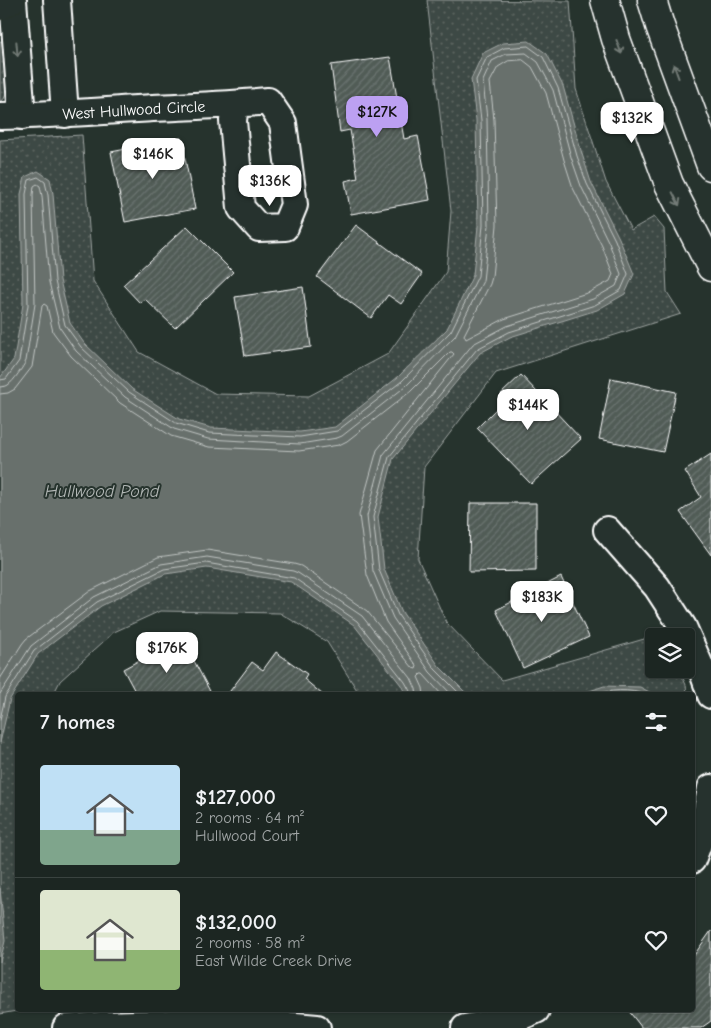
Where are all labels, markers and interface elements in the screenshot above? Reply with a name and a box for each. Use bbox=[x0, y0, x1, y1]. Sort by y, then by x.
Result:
one-way arrow bbox=[615, 38, 624, 54]
one-way arrow bbox=[12, 40, 21, 56]
one-way arrow bbox=[671, 63, 680, 79]
pin: $127K bbox=[342, 96, 412, 138]
street label: West Hullwood Circle bbox=[62, 98, 206, 124]
pin: $132K bbox=[597, 102, 667, 144]
text: $127K bbox=[357, 103, 397, 121]
text: $132K bbox=[612, 109, 652, 127]
pin: $146K bbox=[118, 138, 188, 180]
text: $146K bbox=[133, 145, 173, 163]
pin: $136K bbox=[235, 164, 305, 207]
text: $136K bbox=[249, 172, 291, 190]
one-way arrow bbox=[671, 191, 681, 206]
pin: $144K bbox=[493, 388, 563, 431]
text: $144K bbox=[508, 396, 548, 414]
water label: Hullwood Pond bbox=[45, 481, 160, 502]
pin: $183K bbox=[507, 580, 577, 623]
text: $183K bbox=[521, 588, 563, 606]
map controls bbox=[645, 628, 695, 678]
button: layers bbox=[645, 628, 695, 678]
pin: $176K bbox=[132, 632, 202, 674]
text: $176K bbox=[147, 639, 187, 657]
icon: filters bbox=[642, 708, 670, 736]
text: 7 homes bbox=[40, 710, 115, 734]
icon: home bbox=[80, 785, 140, 845]
text: $127,000 bbox=[195, 785, 276, 809]
icon: heart bbox=[642, 801, 670, 829]
text: 2 rooms · 64 m² bbox=[195, 809, 304, 827]
text: Hullwood Court bbox=[195, 827, 299, 845]
icon: home bbox=[80, 910, 140, 970]
text: $132,000 bbox=[195, 910, 277, 934]
icon: heart bbox=[642, 926, 670, 954]
text: 2 rooms · 58 m² bbox=[195, 934, 305, 952]
text: East Wilde Creek Drive bbox=[195, 952, 352, 970]

